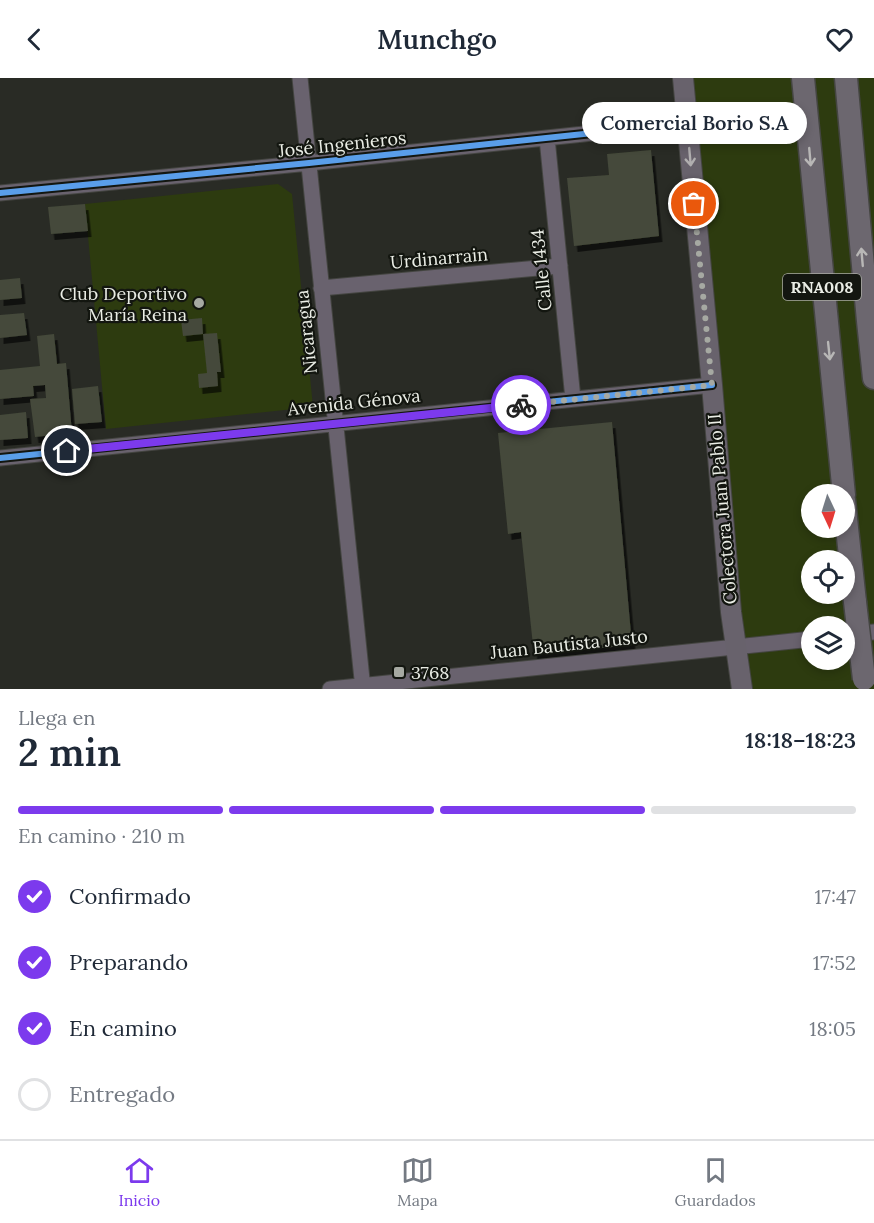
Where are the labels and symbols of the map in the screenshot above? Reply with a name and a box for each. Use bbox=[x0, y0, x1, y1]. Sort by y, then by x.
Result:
callout: Comercial Borio S.A bbox=[582, 102, 807, 144]
street label: José Ingenieros bbox=[276, 126, 407, 162]
one-way arrow bbox=[685, 147, 696, 167]
one-way arrow bbox=[805, 147, 816, 167]
pin bbox=[668, 178, 719, 229]
street label: Calle 1434 bbox=[525, 228, 557, 312]
street label: Urdinarrain bbox=[389, 242, 489, 274]
one-way arrow bbox=[856, 248, 867, 268]
road number: RNA008 bbox=[783, 274, 861, 300]
place label: Club Deportivo María Reina bbox=[60, 282, 187, 326]
street label: Nicaragua bbox=[290, 289, 322, 375]
marker: Club Deportivo María Reina bbox=[192, 296, 206, 310]
one-way arrow bbox=[824, 341, 835, 361]
courier bbox=[491, 375, 551, 435]
street label: Avenida Génova bbox=[285, 384, 422, 421]
street label: Colectora Juan Pablo II bbox=[702, 413, 742, 605]
pin bbox=[41, 425, 92, 476]
north arrow bbox=[801, 484, 855, 538]
street label: Juan Bautista Justo bbox=[488, 624, 649, 664]
place label: 3768 bbox=[411, 661, 449, 684]
marker: 3768 bbox=[392, 665, 406, 679]

